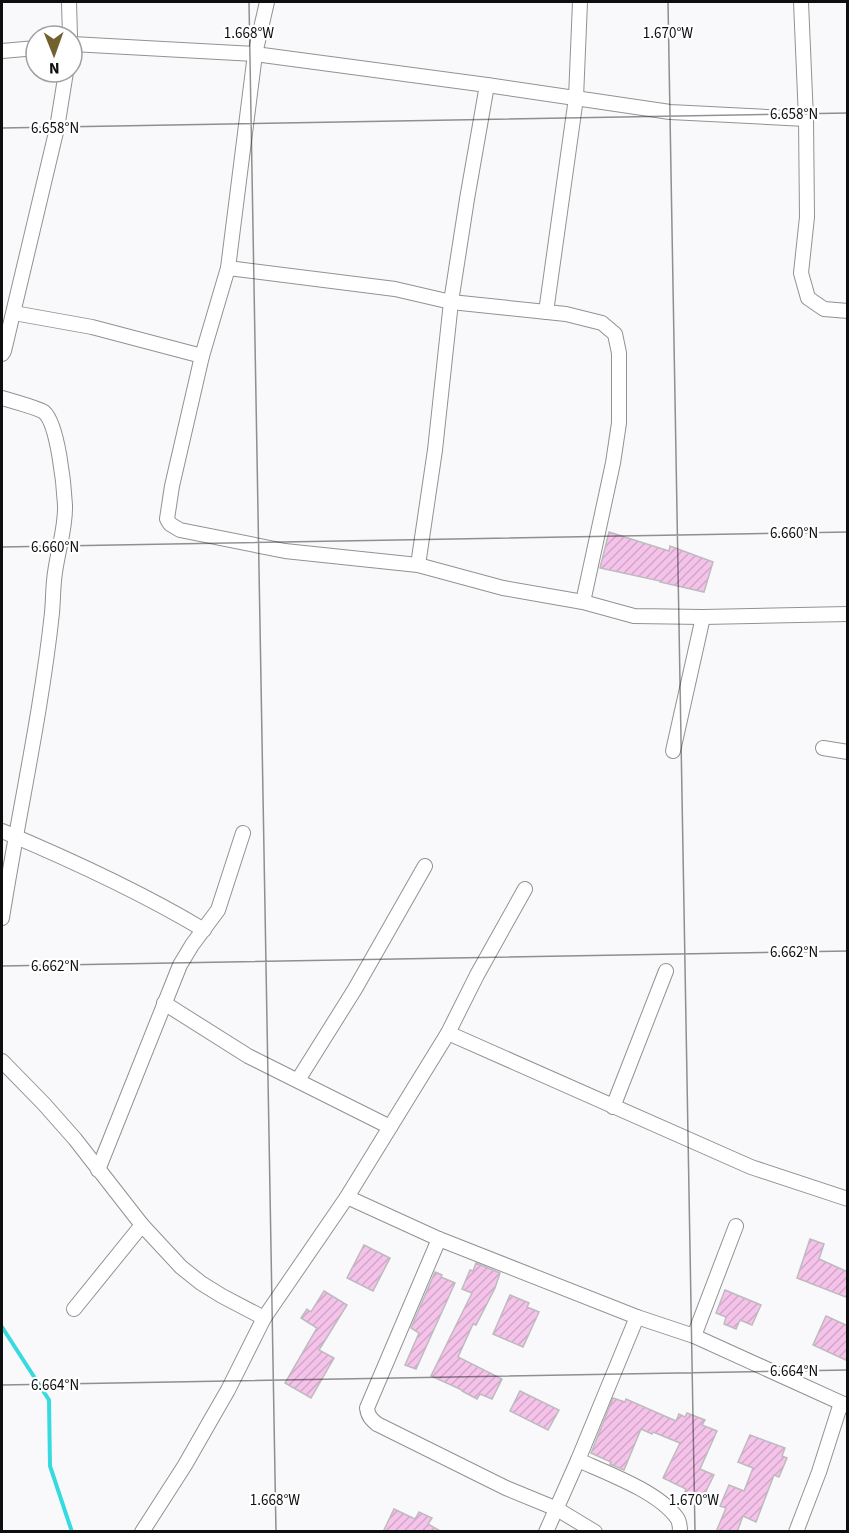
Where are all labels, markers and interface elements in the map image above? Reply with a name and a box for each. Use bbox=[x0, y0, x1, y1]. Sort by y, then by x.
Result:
text: 1.668°W bbox=[224, 23, 274, 44]
text: 1.670°W bbox=[643, 23, 693, 44]
north arrow bbox=[24, 24, 84, 84]
text: N bbox=[49, 57, 60, 79]
text: 6.658°N bbox=[770, 104, 818, 125]
text: 6.658°N bbox=[31, 118, 79, 139]
text: 6.660°N bbox=[770, 523, 818, 544]
text: 6.660°N bbox=[31, 537, 79, 558]
text: 6.662°N bbox=[770, 942, 818, 963]
text: 6.662°N bbox=[31, 956, 79, 977]
text: 6.664°N bbox=[770, 1361, 818, 1382]
text: 6.664°N bbox=[31, 1375, 79, 1396]
text: 1.668°W bbox=[250, 1490, 300, 1511]
text: 1.670°W bbox=[669, 1490, 719, 1511]

